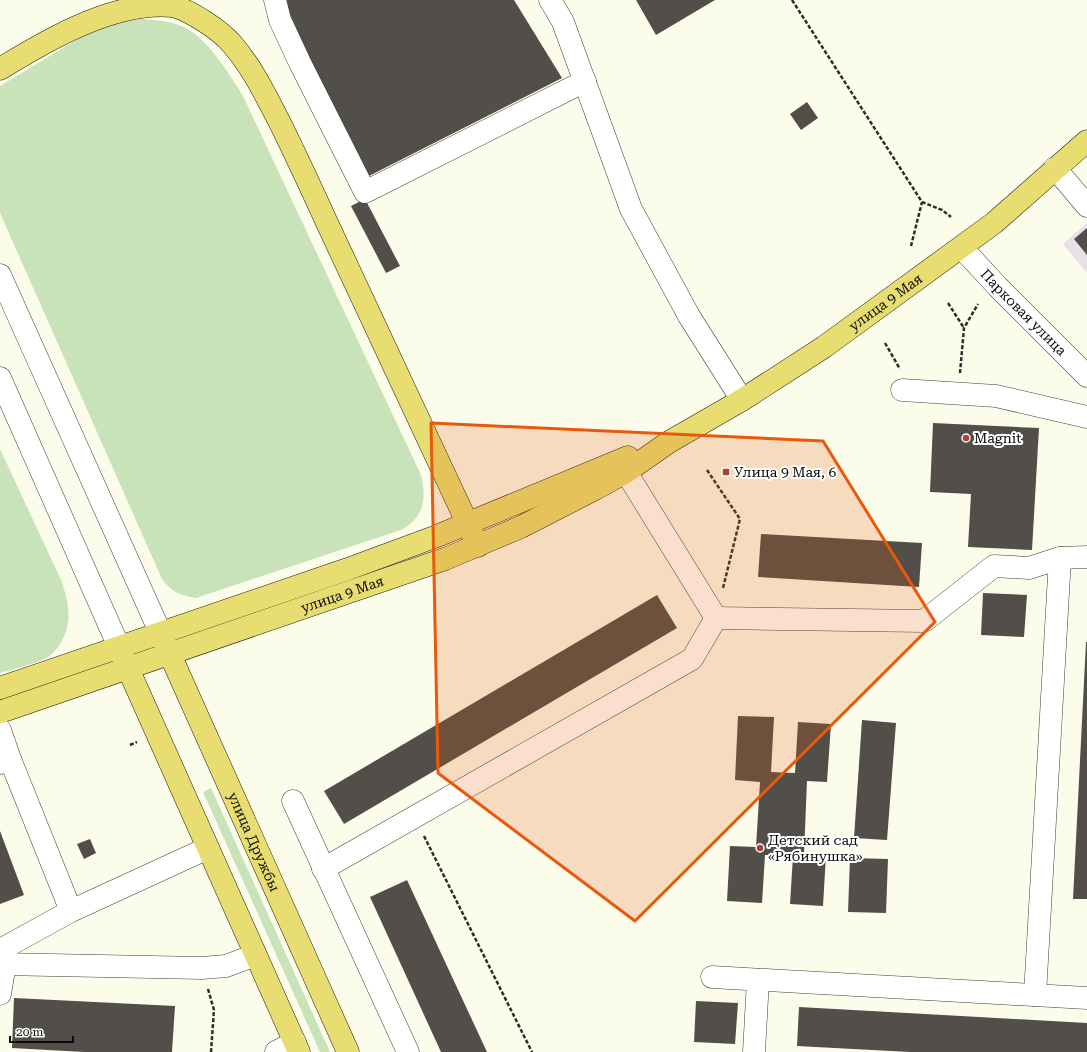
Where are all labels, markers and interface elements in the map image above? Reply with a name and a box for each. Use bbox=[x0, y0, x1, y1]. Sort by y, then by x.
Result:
street label: Парковая улица bbox=[977, 266, 1070, 359]
street label: улица 9 Мая bbox=[846, 270, 925, 334]
place label: Magnit bbox=[974, 430, 1021, 446]
marker: Magnit bbox=[961, 433, 971, 443]
place label: Улица 9 Мая, 6 bbox=[734, 464, 836, 480]
marker: Улица 9 Мая, 6 bbox=[721, 467, 731, 477]
street label: улица 9 Мая bbox=[299, 573, 386, 616]
street label: улица Дружбы bbox=[225, 790, 283, 894]
place label: Детский сад «Рябинушка» bbox=[768, 832, 863, 864]
marker: Детский сад «Рябинушка» bbox=[755, 843, 765, 853]
scale bar bbox=[10, 1018, 73, 1044]
text: 20 m bbox=[16, 1025, 43, 1039]

